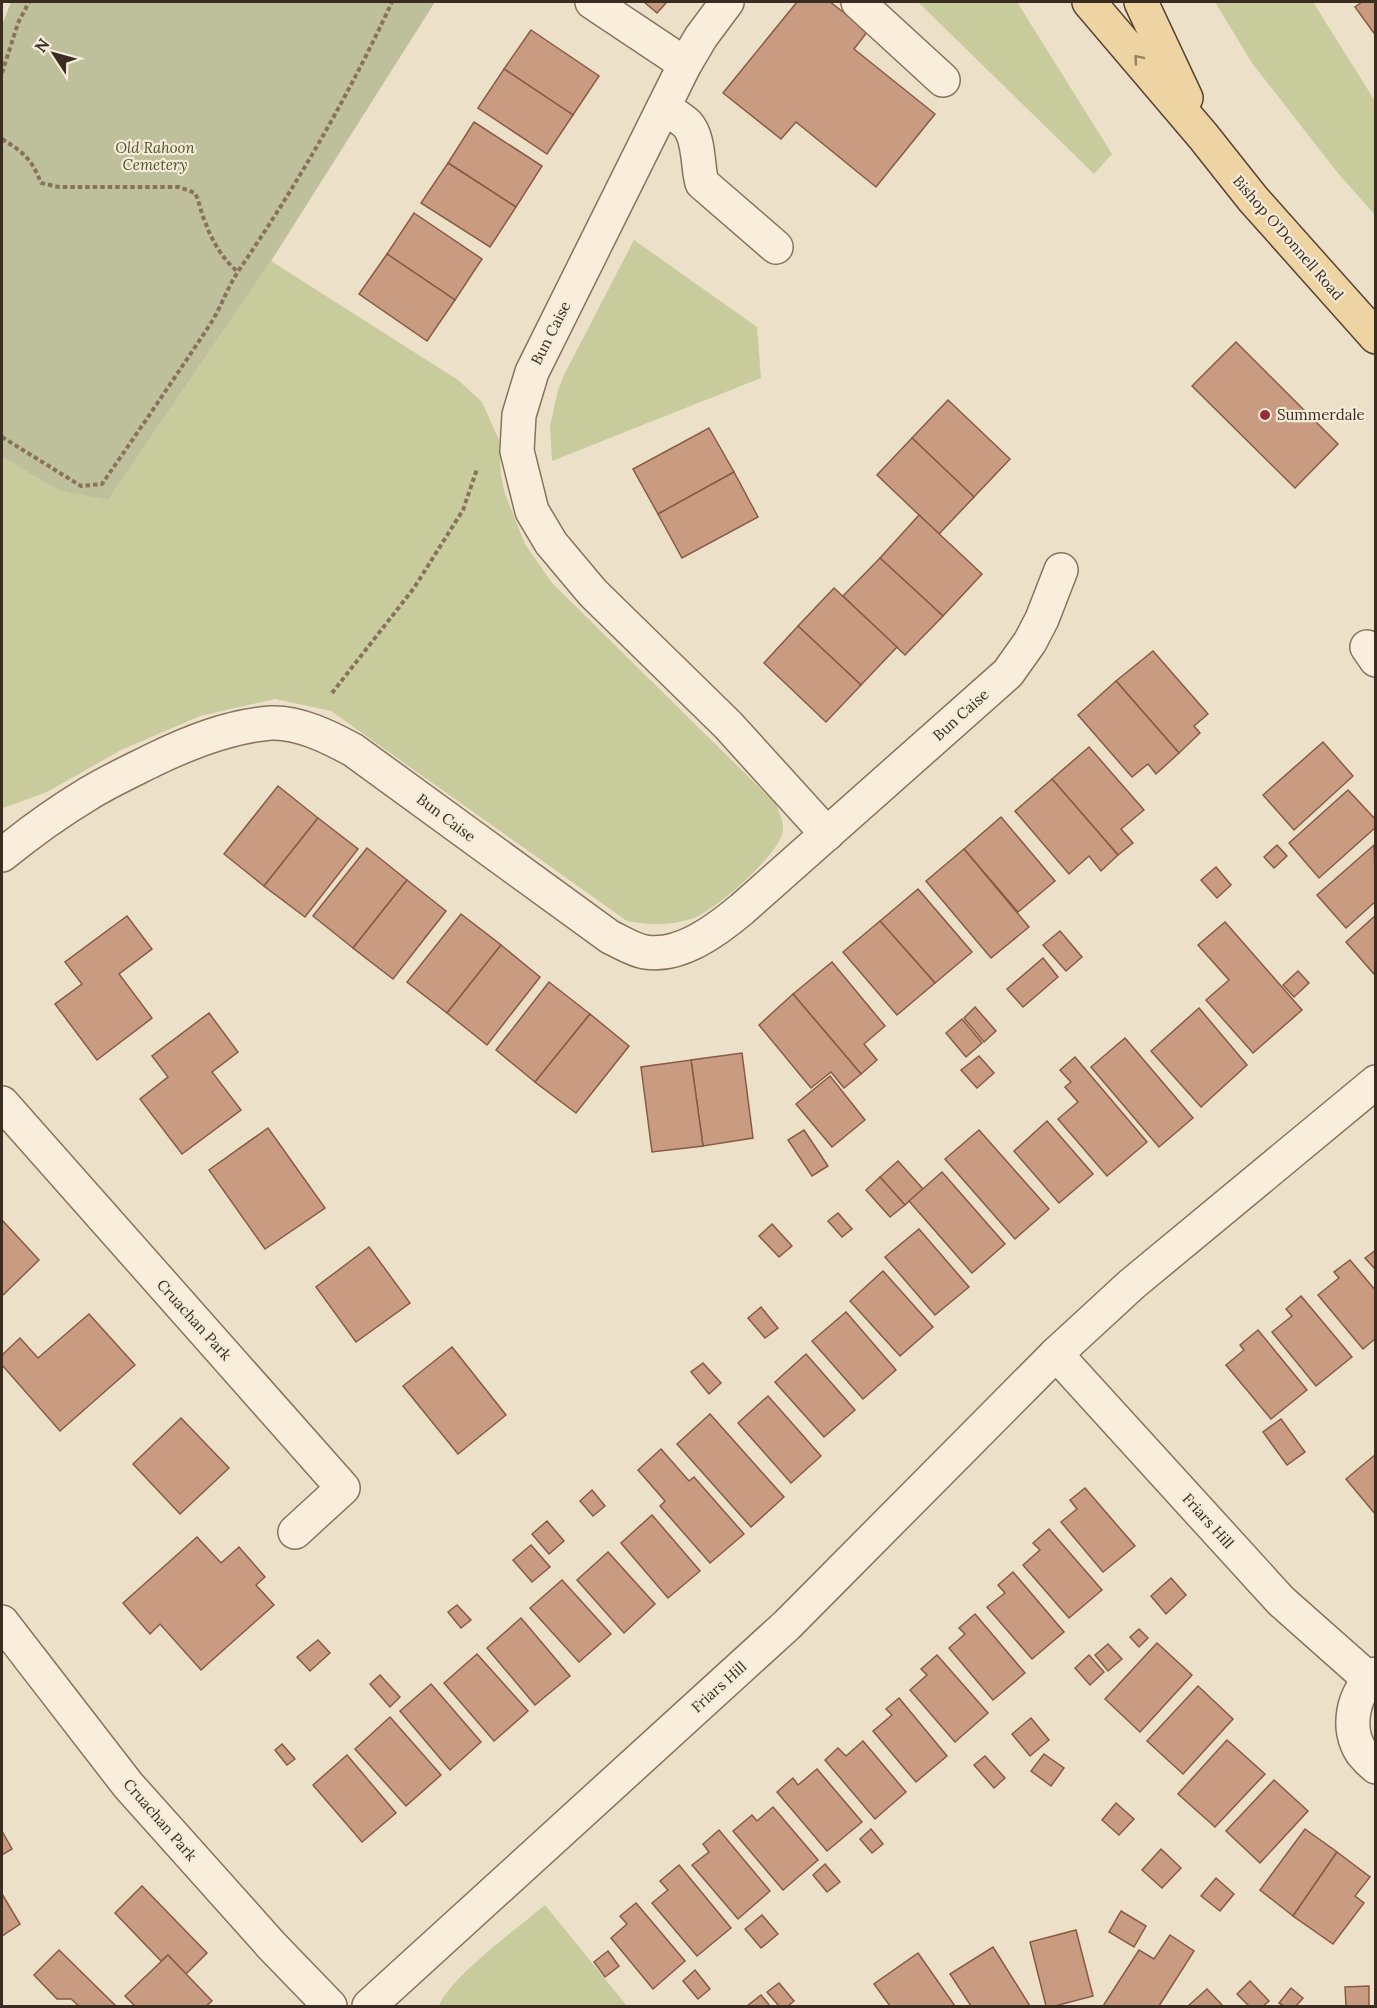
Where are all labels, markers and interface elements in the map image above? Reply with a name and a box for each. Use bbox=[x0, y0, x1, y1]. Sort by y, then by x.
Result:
north arrow bbox=[24, 24, 84, 84]
text: N bbox=[30, 34, 54, 56]
one-way arrow bbox=[1134, 55, 1145, 66]
park label: Old Rahoon Cemetery bbox=[115, 138, 195, 174]
street label: Bishop O'Donnell Road bbox=[1229, 171, 1348, 304]
street label: Bun Caise bbox=[526, 298, 575, 368]
place label: Summerdale bbox=[1277, 405, 1365, 424]
marker: Summerdale bbox=[1258, 408, 1272, 422]
street label: Bun Caise bbox=[929, 685, 993, 745]
street label: Bun Caise bbox=[413, 789, 479, 846]
street label: Cruachan Park bbox=[153, 1275, 236, 1364]
street label: Friars Hill bbox=[1179, 1489, 1238, 1552]
street label: Friars Hill bbox=[687, 1657, 750, 1716]
street label: Cruachan Park bbox=[120, 1775, 201, 1865]

